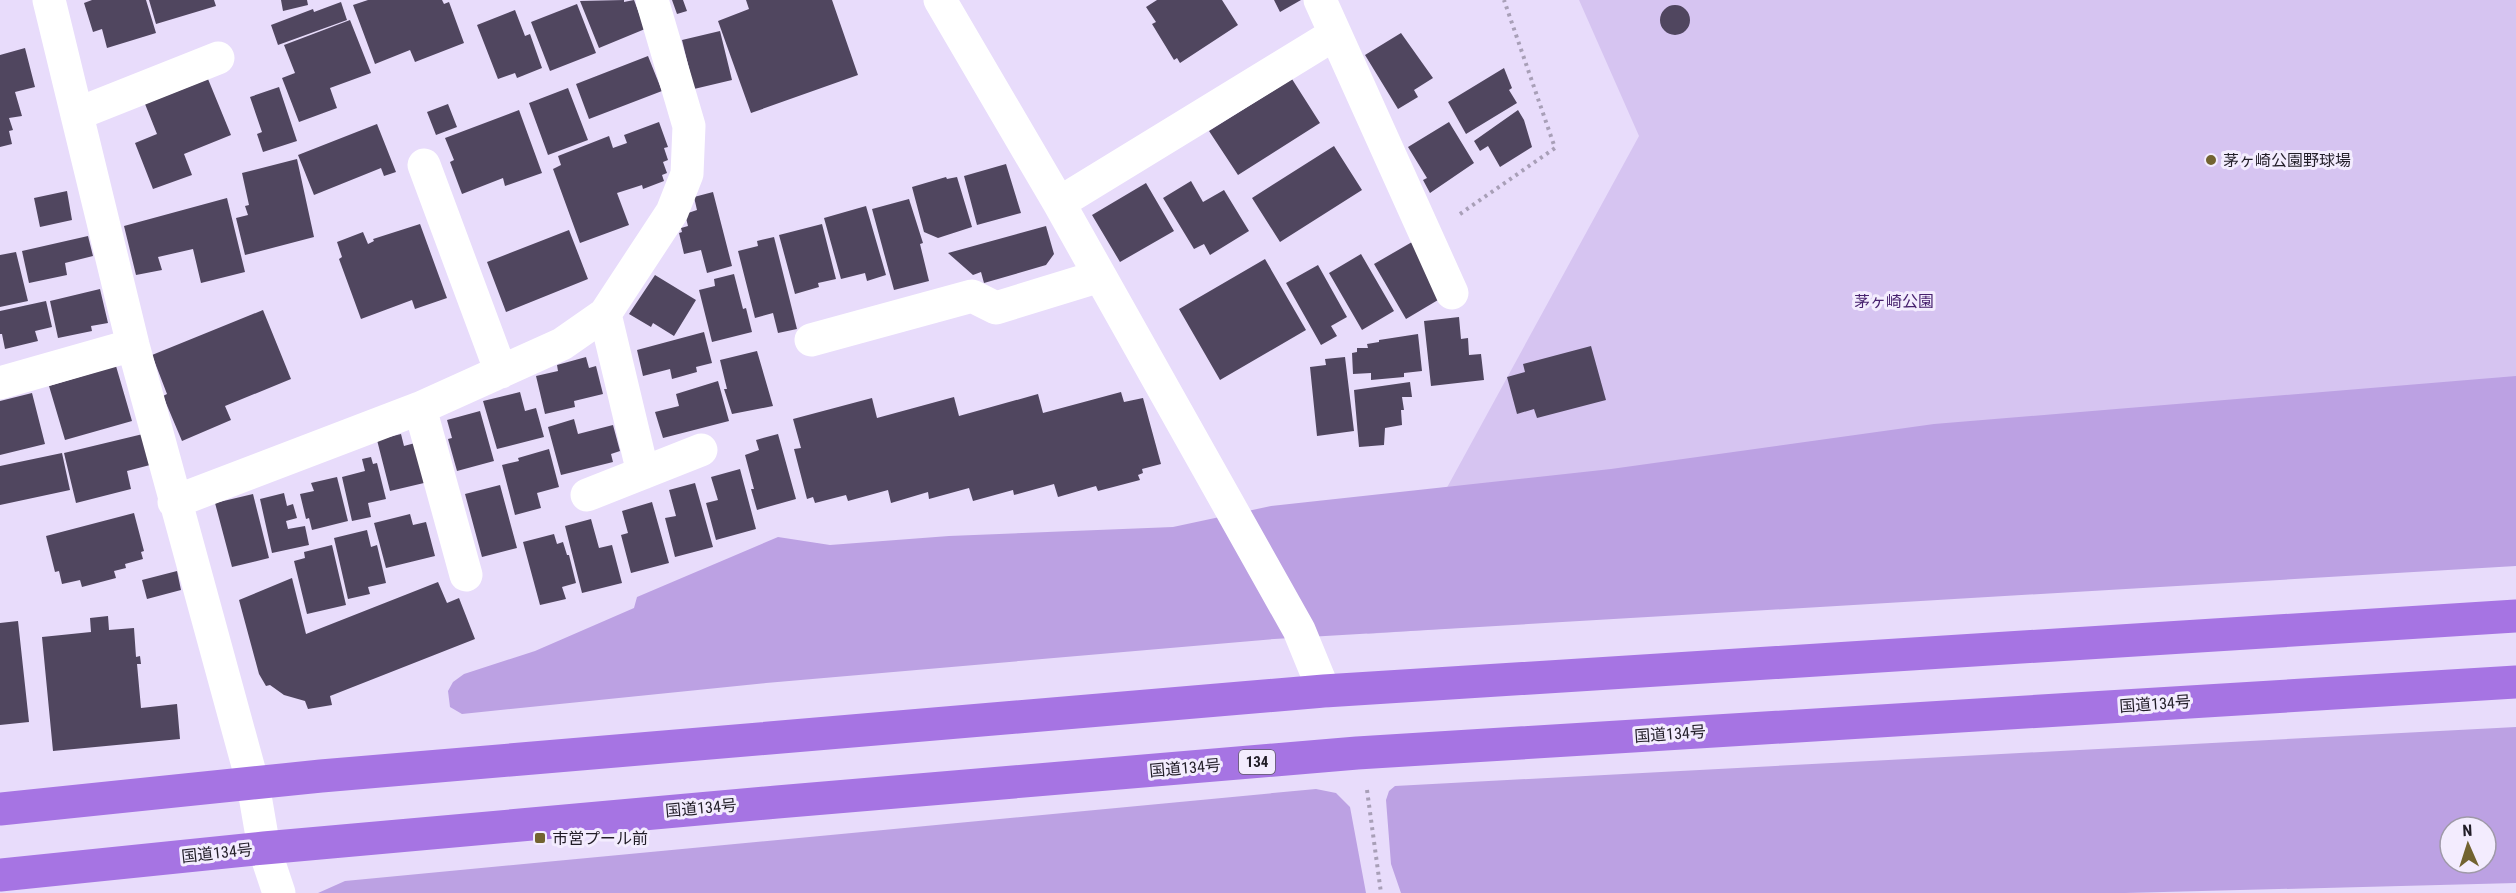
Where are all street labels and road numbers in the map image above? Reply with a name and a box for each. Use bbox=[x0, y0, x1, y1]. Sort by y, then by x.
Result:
street label: 国道134号 bbox=[2119, 692, 2191, 716]
street label: 国道134号 bbox=[1634, 722, 1706, 746]
road number: 134 bbox=[1239, 750, 1275, 774]
street label: 国道134号 bbox=[1148, 755, 1222, 781]
street label: 国道134号 bbox=[664, 795, 738, 821]
street label: 国道134号 bbox=[180, 840, 254, 866]

